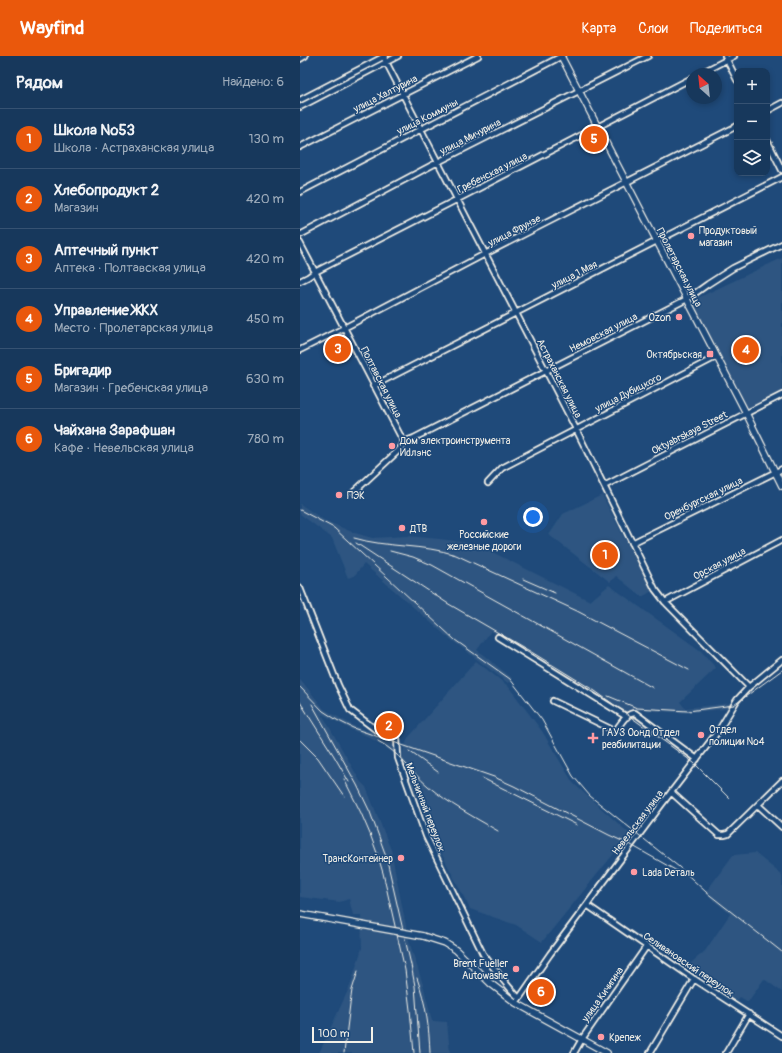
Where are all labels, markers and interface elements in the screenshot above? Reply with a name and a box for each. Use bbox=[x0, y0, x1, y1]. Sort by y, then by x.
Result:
text: Wayfind bbox=[20, 16, 84, 40]
text: Карта bbox=[582, 20, 616, 37]
text: Слои bbox=[638, 20, 668, 37]
text: Поделиться bbox=[690, 20, 762, 37]
north arrow bbox=[686, 68, 722, 104]
map controls bbox=[734, 68, 770, 176]
button: + bbox=[734, 68, 770, 104]
text: Рядом bbox=[16, 72, 63, 93]
street label: улица Халтурина bbox=[350, 72, 420, 116]
text: Найдено: 6 bbox=[222, 74, 284, 90]
street label: улица Коммуны bbox=[394, 96, 460, 138]
button: − bbox=[734, 104, 770, 140]
street label: улица Мичурина bbox=[437, 116, 503, 158]
text: Школа №53 bbox=[54, 121, 135, 140]
pin: 5 bbox=[581, 124, 607, 154]
text: 1 bbox=[26, 131, 32, 147]
text: 130 m bbox=[248, 131, 284, 147]
text: Школа · Астраханская улица bbox=[54, 140, 214, 156]
button: layers bbox=[734, 140, 770, 176]
street label: Гребенская улица bbox=[456, 150, 530, 196]
text: Хлебопродукт 2 bbox=[54, 181, 159, 200]
text: 2 bbox=[25, 191, 33, 207]
text: 420 m bbox=[246, 191, 284, 207]
text: Магазин bbox=[54, 200, 98, 216]
street label: улица Фрунзе bbox=[485, 212, 543, 250]
place label: Продуктовый магазин bbox=[699, 225, 757, 249]
street label: Пролетарская улица bbox=[654, 226, 704, 309]
marker: Продуктовый магазин bbox=[686, 231, 696, 241]
text: Аптечный пункт bbox=[54, 241, 158, 260]
text: 3 bbox=[25, 251, 33, 267]
text: 420 m bbox=[246, 251, 284, 267]
street label: улица 1 Мая bbox=[549, 258, 600, 292]
text: Аптека · Полтавская улица bbox=[54, 260, 206, 276]
text: Управление ЖКХ bbox=[54, 301, 158, 320]
street label: Немовская улица bbox=[567, 310, 640, 355]
text: 4 bbox=[25, 311, 33, 327]
text: 450 m bbox=[246, 311, 284, 327]
place label: Ozon bbox=[649, 312, 671, 324]
marker: Ozon bbox=[674, 312, 684, 322]
text: Место · Пролетарская улица bbox=[54, 320, 213, 336]
pin: 3 bbox=[325, 334, 351, 364]
pin: 4 bbox=[733, 335, 759, 365]
street label: Астраханская улица bbox=[534, 337, 584, 420]
street label: Полтавская улица bbox=[358, 345, 404, 420]
place label: Октябрьская bbox=[646, 349, 702, 361]
marker: Октябрьская bbox=[705, 349, 715, 359]
text: Бригадир bbox=[54, 361, 112, 380]
text: 5 bbox=[25, 371, 33, 387]
text: 630 m bbox=[246, 371, 284, 387]
street label: улица Дубицкого bbox=[592, 371, 664, 415]
text: Магазин · Гребенская улица bbox=[54, 380, 208, 396]
street label: Oktyabrskaya Street bbox=[650, 408, 730, 457]
text: Чайхана Зарафшан bbox=[54, 421, 175, 440]
text: 6 bbox=[25, 431, 33, 447]
text: 780 m bbox=[247, 431, 284, 447]
place label: Дом электроинструмента Иdлэнс bbox=[399, 435, 511, 459]
text: Кафе · Невельская улица bbox=[54, 440, 194, 456]
marker: Дом электроинструмента Иdлэнс bbox=[387, 441, 397, 451]
street label: Оренбургская улица bbox=[662, 475, 745, 523]
marker: ПЭК bbox=[334, 490, 344, 500]
place label: ПЭК bbox=[347, 490, 365, 502]
your location bbox=[523, 507, 543, 527]
marker: Российские железные дороги bbox=[479, 517, 489, 527]
marker: ДТВ bbox=[397, 523, 407, 533]
place label: ДТВ bbox=[409, 523, 428, 535]
place label: Российские железные дороги bbox=[447, 529, 522, 553]
pin: 1 bbox=[592, 540, 618, 570]
street label: Орская улица bbox=[691, 545, 748, 583]
pin: 2 bbox=[376, 711, 402, 741]
place label: Отдел полиции №4 bbox=[709, 724, 765, 748]
place label: ГАУЗ Оонд Отдел реабилитации bbox=[602, 727, 680, 751]
marker: Отдел полиции №4 bbox=[696, 730, 706, 740]
marker: ГАУЗ Оонд Отдел реабилитации bbox=[587, 732, 599, 744]
street label: Мельничный переулок bbox=[403, 761, 448, 854]
street label: Невельская улица bbox=[610, 788, 666, 857]
place label: ТрансКонтейнер bbox=[323, 853, 393, 865]
marker: ТрансКонтейнер bbox=[396, 853, 406, 863]
marker: Lada Dеталь bbox=[629, 867, 639, 877]
place label: Lada Dеталь bbox=[642, 867, 695, 879]
street label: Селивановский переулок bbox=[641, 930, 736, 1000]
place label: Brent Fueller Autowashe bbox=[453, 958, 508, 982]
marker: Brent Fueller Autowashe bbox=[511, 964, 521, 974]
street label: улица Кичигина bbox=[579, 965, 626, 1025]
pin: 6 bbox=[528, 977, 554, 1007]
scale bar bbox=[312, 1025, 373, 1044]
text: 100 m bbox=[318, 1027, 349, 1040]
marker: Крепеж bbox=[596, 1032, 606, 1042]
place label: Крепеж bbox=[609, 1032, 641, 1044]

